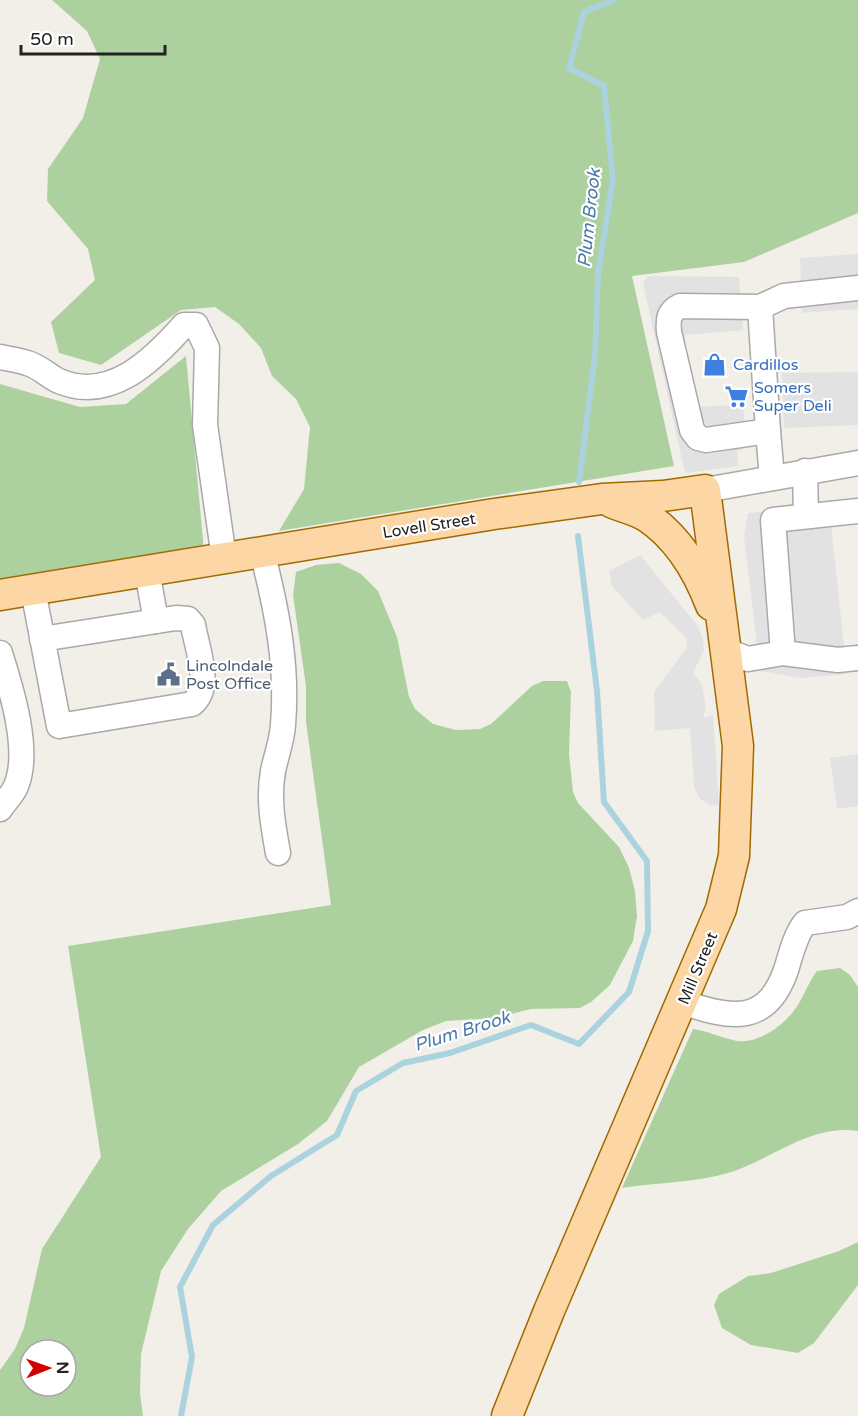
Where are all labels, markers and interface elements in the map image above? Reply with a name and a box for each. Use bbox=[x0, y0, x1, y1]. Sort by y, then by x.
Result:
scale bar bbox=[21, 18, 165, 56]
text: 50 m bbox=[30, 28, 74, 50]
water label: Plum Brook bbox=[573, 166, 605, 269]
shop icon: Cardillos bbox=[702, 351, 728, 377]
place label: Cardillos bbox=[733, 355, 798, 375]
place label: Somers Super Deli bbox=[754, 378, 832, 416]
supermarket icon: Somers Super Deli bbox=[723, 383, 749, 409]
street label: Lovell Street bbox=[381, 509, 477, 543]
place label: Lincolndale Post Office bbox=[186, 656, 273, 694]
public building icon: Lincolndale Post Office bbox=[155, 661, 181, 687]
street label: Mill Street bbox=[674, 929, 722, 1008]
water label: Plum Brook bbox=[411, 1006, 514, 1056]
north arrow bbox=[18, 1338, 78, 1398]
text: N bbox=[52, 1361, 72, 1374]

